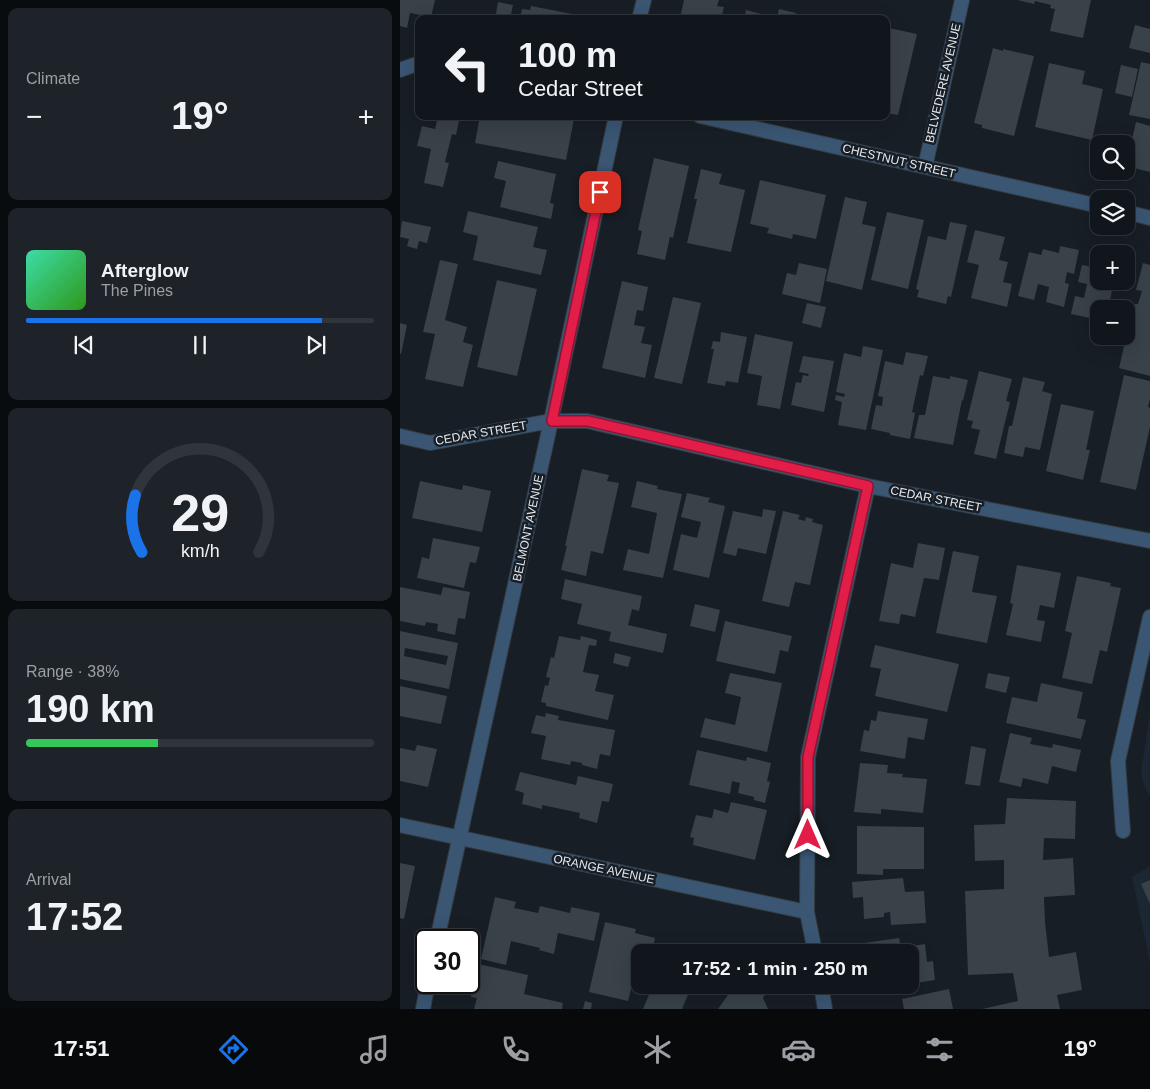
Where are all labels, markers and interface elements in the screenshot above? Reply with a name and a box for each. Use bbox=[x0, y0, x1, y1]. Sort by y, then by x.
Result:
street label: BELVEDERE AVENUE bbox=[922, 22, 964, 144]
icon: left bbox=[435, 35, 500, 100]
text: 100 m bbox=[518, 35, 617, 74]
text: Climate bbox=[26, 70, 80, 87]
text: Cedar Street bbox=[518, 76, 643, 101]
text: 19° bbox=[171, 95, 229, 137]
text: − bbox=[26, 101, 42, 132]
text: + bbox=[358, 101, 374, 132]
map controls bbox=[1090, 135, 1135, 345]
button: search bbox=[1090, 135, 1135, 180]
street label: CHESTNUT STREET bbox=[841, 141, 958, 181]
pin bbox=[579, 171, 621, 213]
icon: arrive bbox=[586, 178, 614, 206]
button: layers bbox=[1090, 190, 1135, 235]
button: + bbox=[1090, 245, 1135, 290]
text: Afterglow bbox=[101, 260, 189, 281]
text: The Pines bbox=[101, 282, 173, 299]
button: − bbox=[1090, 300, 1135, 345]
icon: previous bbox=[70, 331, 98, 359]
icon: pause bbox=[186, 331, 214, 359]
icon: next bbox=[302, 331, 330, 359]
street label: CEDAR STREET bbox=[434, 418, 529, 448]
street label: BELMONT AVENUE bbox=[510, 473, 546, 583]
street label: CEDAR STREET bbox=[889, 483, 983, 515]
text: 29 bbox=[171, 484, 229, 542]
text: km/h bbox=[181, 541, 219, 561]
text: Range · 38% bbox=[26, 663, 119, 680]
text: 190 km bbox=[26, 688, 155, 730]
position arrow bbox=[781, 808, 833, 860]
street label: ORANGE AVENUE bbox=[552, 851, 656, 887]
text: Arrival bbox=[26, 871, 71, 888]
text: 17:52 bbox=[26, 896, 123, 938]
speed limit sign: 30 bbox=[415, 929, 480, 994]
text: 17:52 · 1 min · 250 m bbox=[682, 958, 868, 979]
icon: directions bbox=[216, 1032, 251, 1067]
icon: music bbox=[357, 1032, 392, 1067]
icon: phone bbox=[498, 1032, 533, 1067]
icon: climate bbox=[640, 1032, 675, 1067]
icon: car bbox=[781, 1032, 816, 1067]
icon: filters bbox=[922, 1032, 957, 1067]
text: 17:51 bbox=[53, 1036, 109, 1061]
text: 19° bbox=[1064, 1036, 1097, 1061]

